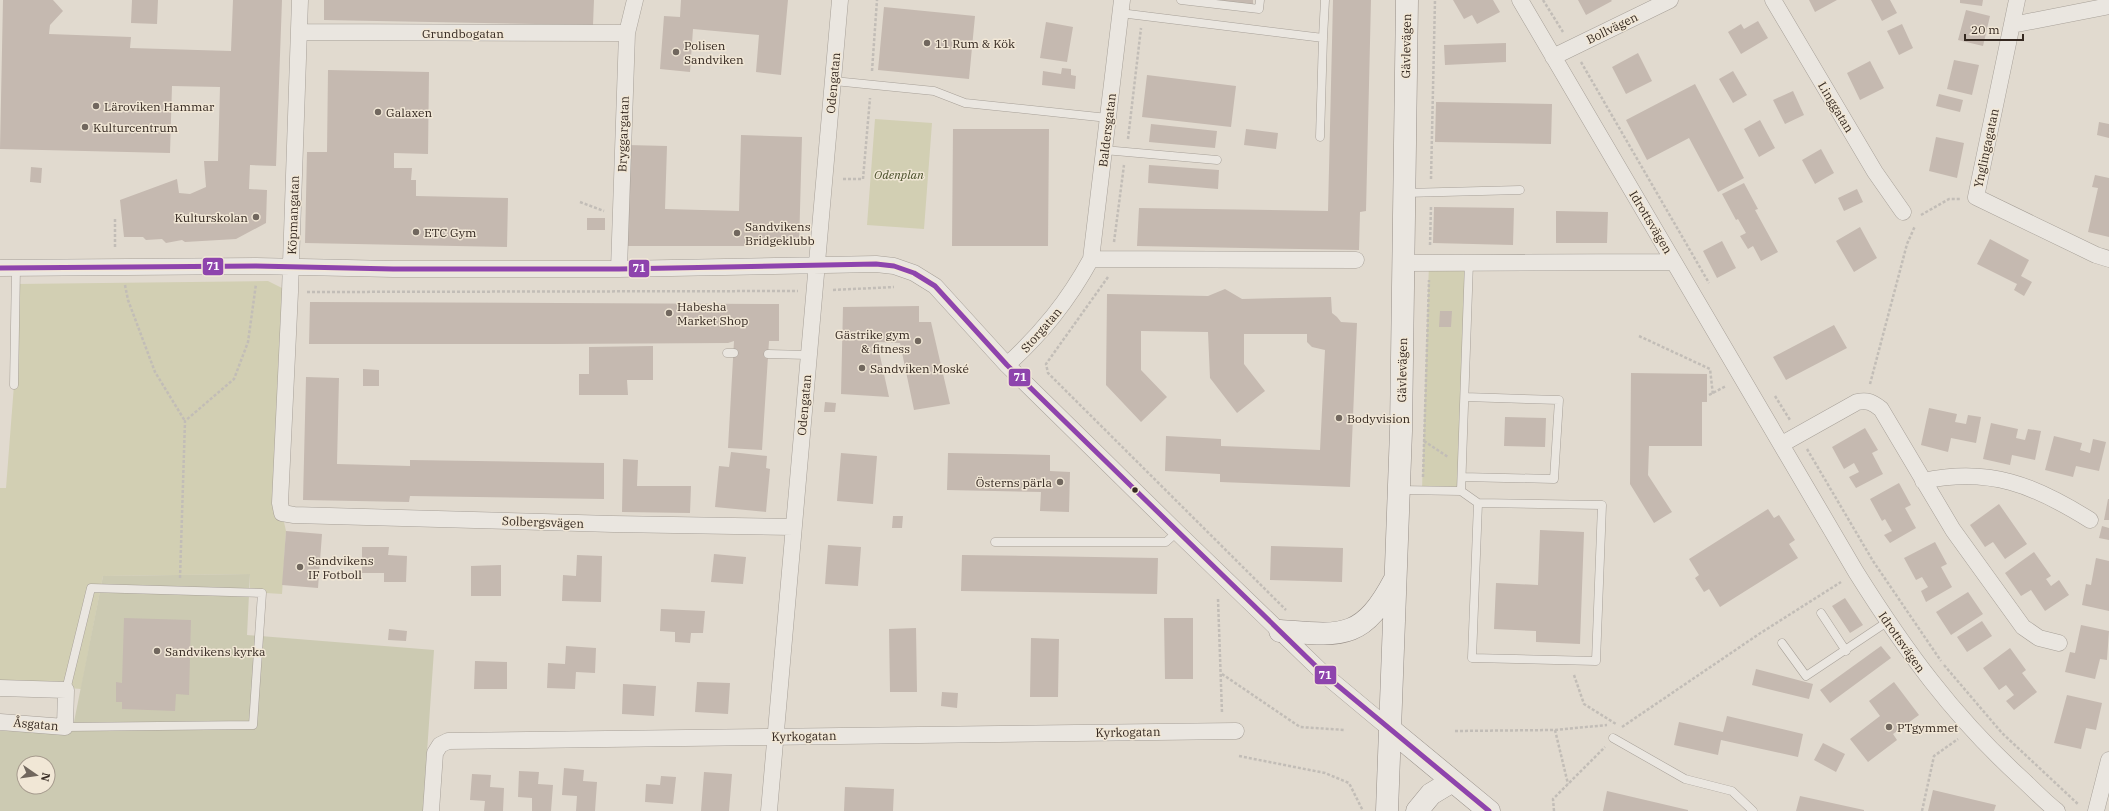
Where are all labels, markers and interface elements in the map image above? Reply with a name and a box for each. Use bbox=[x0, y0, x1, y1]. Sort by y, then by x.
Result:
street label: Bollvägen bbox=[1584, 9, 1640, 47]
street label: Gävlevägen bbox=[1398, 13, 1414, 79]
scale bar bbox=[1965, 16, 2023, 42]
text: 20 m bbox=[1971, 22, 2000, 37]
street label: Grundbogatan bbox=[422, 26, 504, 41]
place label: 11 Rum & Kök bbox=[935, 36, 1015, 51]
place label: Polisen Sandviken bbox=[684, 38, 744, 67]
marker: 11 Rum & Kök bbox=[922, 38, 932, 48]
marker: Polisen Sandviken bbox=[671, 47, 681, 57]
street label: Odengatan bbox=[823, 51, 843, 114]
street label: Linggatan bbox=[1815, 79, 1857, 135]
street label: Baldersgatan bbox=[1095, 92, 1119, 168]
street label: Bryggargatan bbox=[614, 95, 632, 172]
place label: Läroviken Hammar bbox=[104, 99, 215, 114]
marker: Läroviken Hammar bbox=[91, 101, 101, 111]
place label: Galaxen bbox=[386, 105, 432, 120]
marker: Galaxen bbox=[373, 107, 383, 117]
street label: Ynglingagatan bbox=[1970, 107, 2002, 189]
place label: Kulturcentrum bbox=[93, 120, 179, 135]
marker: Kulturcentrum bbox=[80, 122, 90, 132]
park label: Odenplan bbox=[874, 167, 924, 182]
street label: Köpmangatan bbox=[284, 175, 302, 255]
street label: Idrottsvägen bbox=[1626, 188, 1676, 257]
place label: Kulturskolan bbox=[175, 210, 248, 225]
marker: Kulturskolan bbox=[251, 212, 261, 222]
place label: Sandvikens Bridgeklubb bbox=[745, 219, 815, 248]
place label: ETC Gym bbox=[424, 225, 477, 240]
marker: ETC Gym bbox=[411, 227, 421, 237]
marker: Sandvikens Bridgeklubb bbox=[732, 228, 742, 238]
line badge: 71 bbox=[202, 257, 224, 276]
text: 71 bbox=[206, 259, 220, 273]
line badge: 71 bbox=[628, 259, 650, 278]
text: 71 bbox=[632, 261, 646, 275]
place label: Habesha Market Shop bbox=[677, 299, 748, 328]
street label: Storgatan bbox=[1017, 304, 1065, 356]
marker: Habesha Market Shop bbox=[664, 308, 674, 318]
place label: Gästrike gym & fitness bbox=[835, 327, 911, 356]
marker: Gästrike gym & fitness bbox=[913, 336, 923, 346]
street label: Gävlevägen bbox=[1394, 337, 1410, 403]
place label: Sandviken Moské bbox=[870, 361, 969, 376]
marker: Sandviken Moské bbox=[857, 363, 867, 373]
line badge: 71 bbox=[1008, 368, 1031, 387]
text: 71 bbox=[1013, 370, 1027, 384]
street label: Odengatan bbox=[794, 373, 814, 436]
place label: Bodyvision bbox=[1347, 411, 1411, 426]
marker: Bodyvision bbox=[1334, 413, 1344, 423]
place label: Österns pärla bbox=[976, 475, 1052, 490]
marker: Österns pärla bbox=[1055, 477, 1065, 487]
unlabelled marker bbox=[1130, 485, 1140, 495]
street label: Solbergsvägen bbox=[502, 513, 585, 531]
place label: Sandvikens IF Fotboll bbox=[308, 553, 374, 582]
marker: Sandvikens IF Fotboll bbox=[295, 562, 305, 572]
street label: Idrottsvägen bbox=[1876, 609, 1929, 676]
place label: Sandvikens kyrka bbox=[165, 644, 266, 659]
marker: Sandvikens kyrka bbox=[152, 646, 162, 656]
line badge: 71 bbox=[1314, 665, 1337, 685]
text: 71 bbox=[1318, 668, 1332, 682]
street label: Åsgatan bbox=[13, 715, 60, 733]
place label: PTgymmet bbox=[1897, 720, 1958, 735]
marker: PTgymmet bbox=[1884, 722, 1894, 732]
street label: Kyrkogatan bbox=[1095, 724, 1161, 740]
street label: Kyrkogatan bbox=[771, 728, 837, 744]
north arrow bbox=[16, 755, 56, 795]
text: N bbox=[38, 771, 54, 783]

